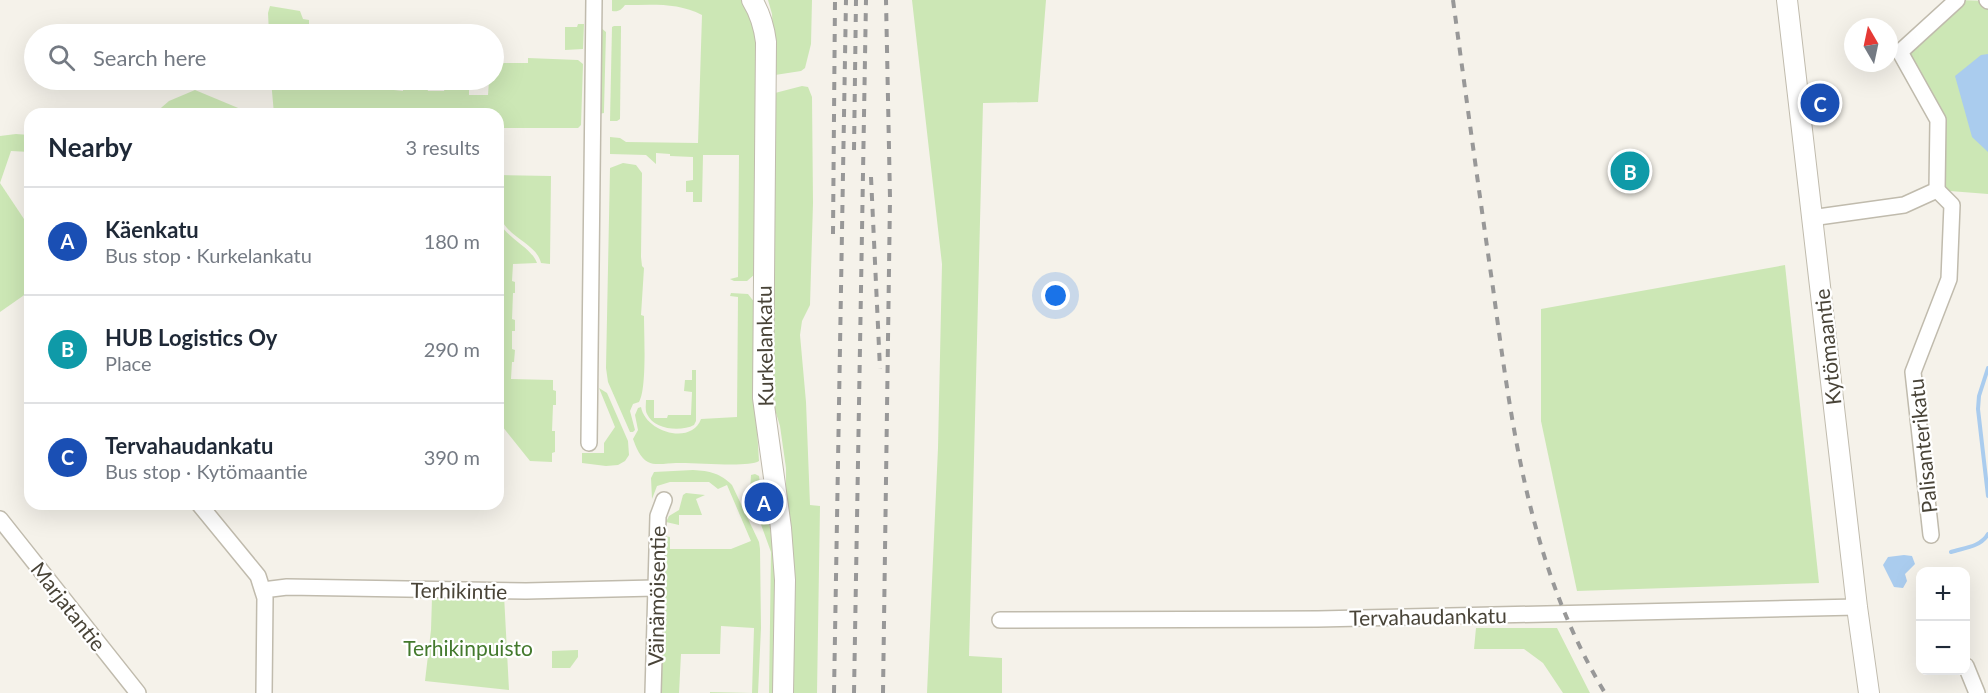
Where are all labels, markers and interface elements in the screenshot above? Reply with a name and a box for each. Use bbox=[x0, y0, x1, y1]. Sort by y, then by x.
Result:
north arrow bbox=[1844, 18, 1898, 72]
search box bbox=[24, 24, 504, 90]
icon: search bbox=[45, 41, 78, 74]
text: Search here bbox=[93, 44, 206, 71]
pin: C bbox=[1800, 80, 1840, 126]
text: Nearby bbox=[48, 131, 133, 163]
text: 3 results bbox=[405, 135, 480, 159]
pin: B bbox=[1610, 148, 1650, 194]
text: Käenkatu bbox=[105, 216, 199, 243]
text: A bbox=[61, 229, 74, 253]
text: 180 m bbox=[424, 229, 480, 253]
text: Bus stop · Kurkelankatu bbox=[105, 243, 312, 267]
your location bbox=[1041, 281, 1070, 310]
street label: Kurkelankatu bbox=[750, 285, 778, 407]
street label: Kytömaantie bbox=[1808, 288, 1846, 406]
text: HUB Logistics Oy bbox=[105, 324, 277, 351]
text: B bbox=[61, 337, 74, 361]
text: 290 m bbox=[424, 337, 480, 361]
text: Place bbox=[105, 351, 152, 375]
street label: Palisanterikatu bbox=[1902, 377, 1942, 515]
text: Tervahaudankatu bbox=[105, 432, 273, 459]
text: C bbox=[61, 445, 74, 469]
text: 390 m bbox=[424, 445, 480, 469]
text: Bus stop · Kytömaantie bbox=[105, 459, 308, 483]
pin: A bbox=[744, 480, 783, 524]
street label: Väinämöisentie bbox=[642, 526, 670, 666]
street label: Marjatantie bbox=[26, 556, 112, 656]
map controls bbox=[1916, 567, 1970, 675]
button: + bbox=[1916, 567, 1970, 621]
street label: Terhikintie bbox=[410, 577, 508, 603]
street label: Tervahaudankatu bbox=[1349, 602, 1507, 630]
button: − bbox=[1916, 621, 1970, 675]
park label: Terhikinpuisto bbox=[403, 635, 533, 660]

